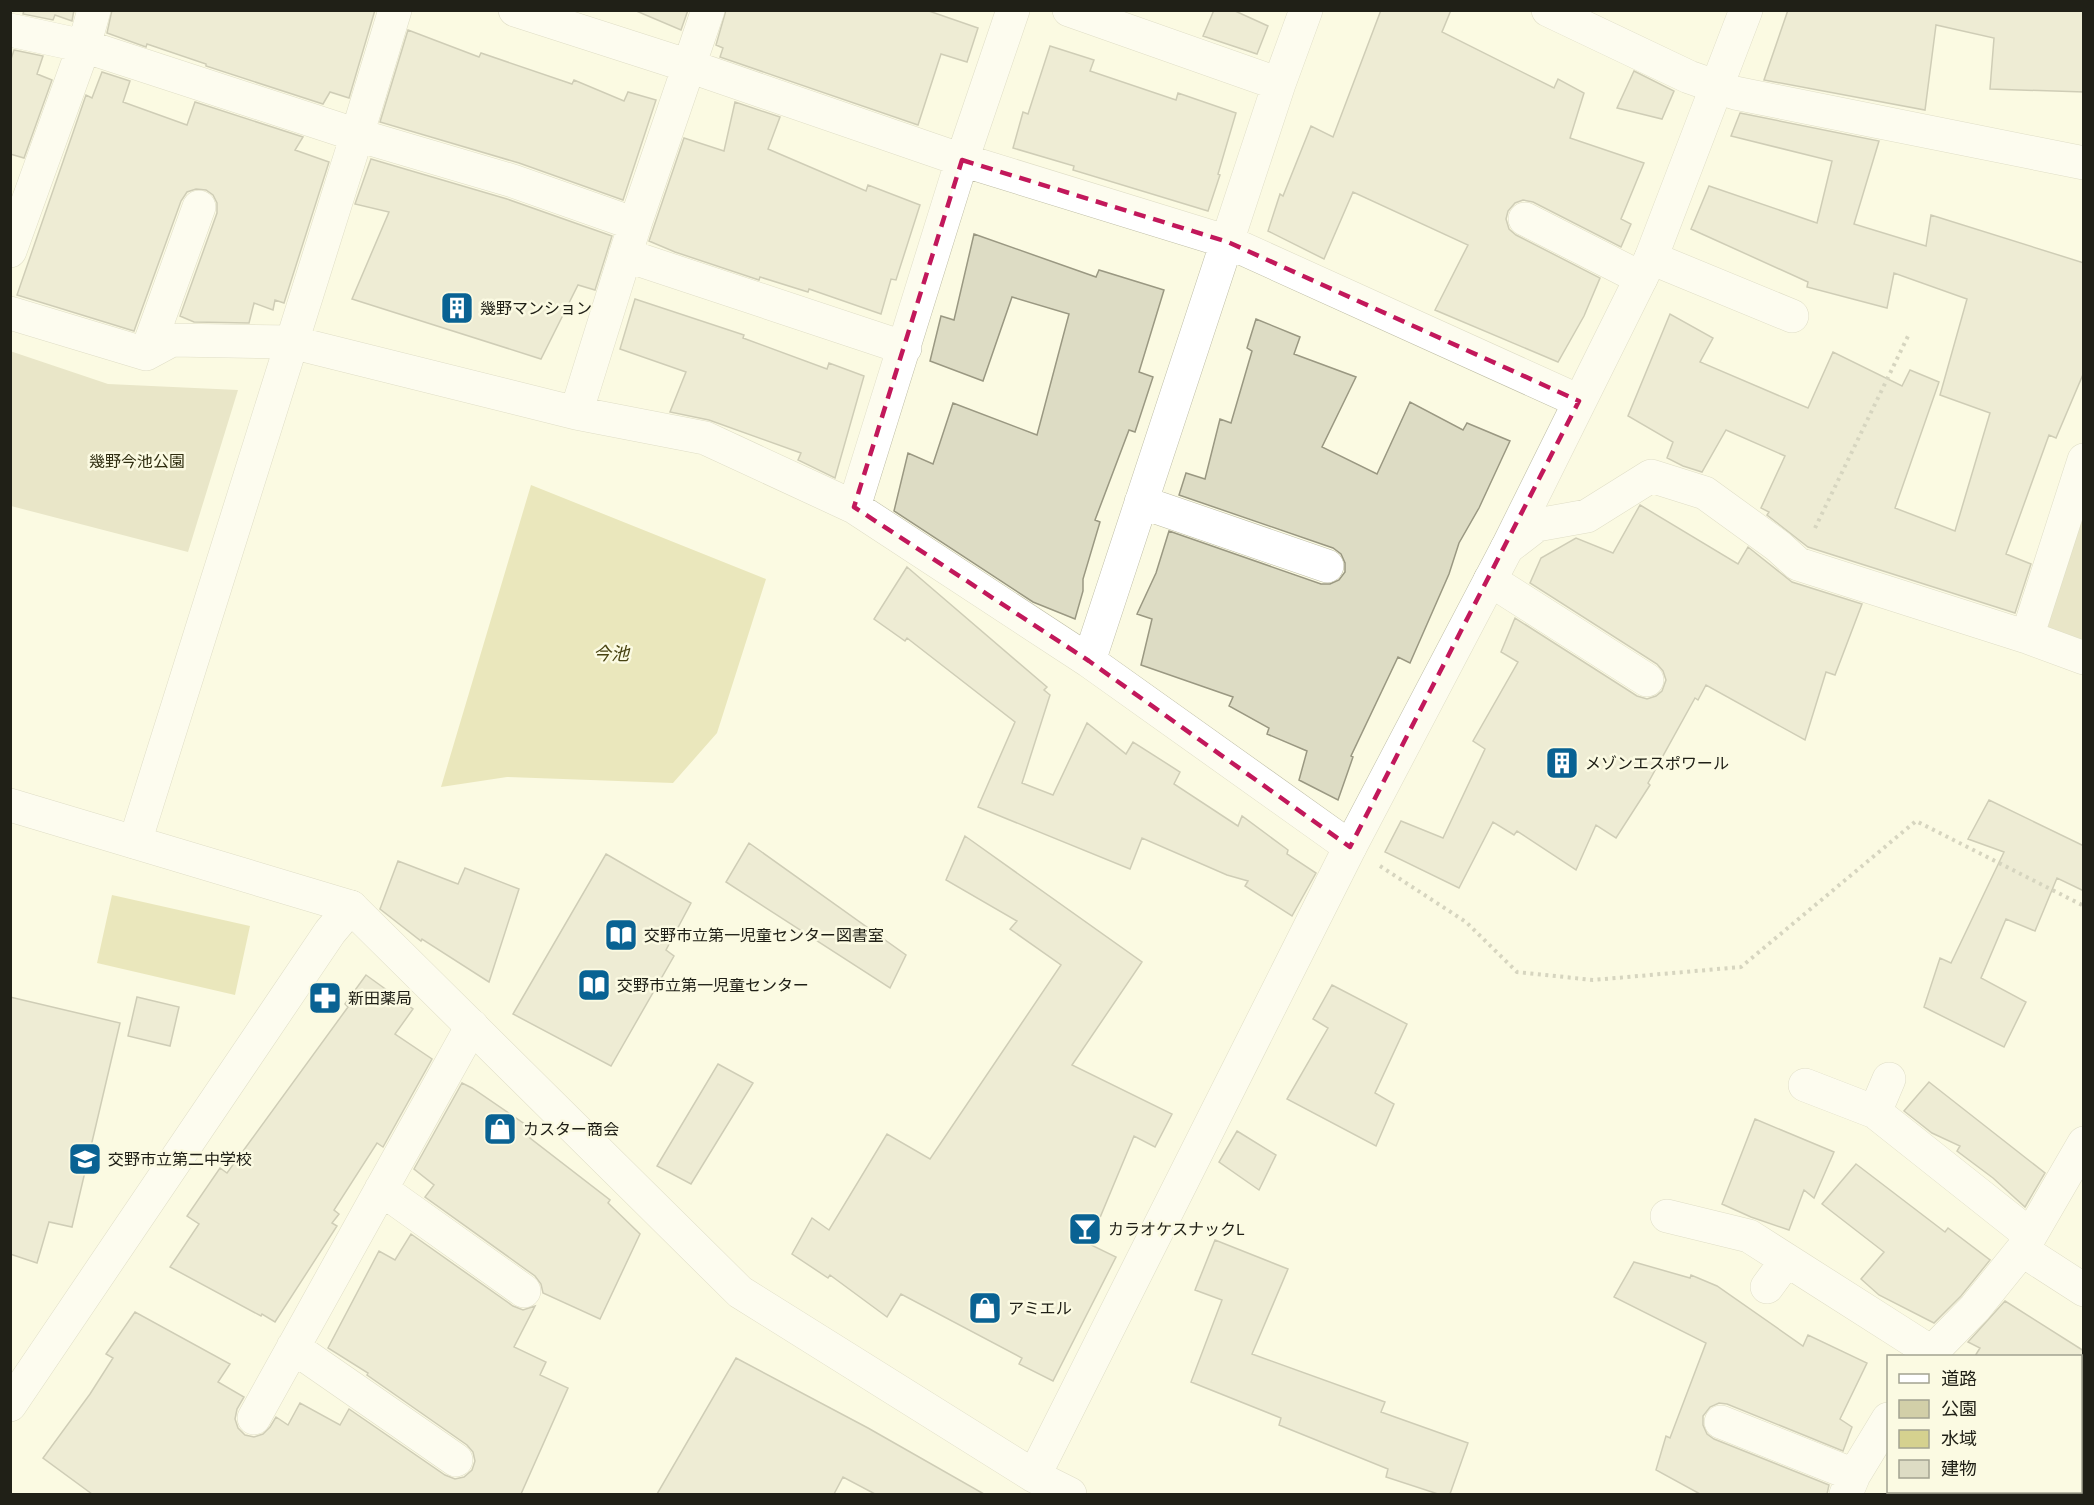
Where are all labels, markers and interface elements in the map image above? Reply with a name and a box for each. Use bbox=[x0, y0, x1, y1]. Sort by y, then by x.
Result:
building icon: 幾野マンション bbox=[439, 290, 475, 326]
place label: 幾野マンション bbox=[480, 299, 592, 318]
park label: 幾野今池公園 bbox=[89, 452, 185, 471]
water label: 今池 bbox=[593, 643, 631, 665]
building icon: メゾンエスポワール bbox=[1544, 745, 1580, 781]
place label: メゾンエスポワール bbox=[1585, 754, 1729, 773]
library icon: 交野市立第一児童センター図書室 bbox=[603, 917, 639, 953]
place label: 交野市立第一児童センター図書室 bbox=[644, 926, 884, 945]
library icon: 交野市立第一児童センター bbox=[576, 967, 612, 1003]
place label: 交野市立第一児童センター bbox=[617, 976, 809, 995]
pharmacy icon: 新田薬局 bbox=[307, 980, 343, 1016]
place label: 新田薬局 bbox=[348, 989, 412, 1008]
shop icon: カスター商会 bbox=[482, 1111, 518, 1147]
place label: カスター商会 bbox=[523, 1120, 619, 1139]
school or university icon: 交野市立第二中学校 bbox=[67, 1141, 103, 1177]
place label: 交野市立第二中学校 bbox=[108, 1150, 252, 1169]
bar icon: カラオケスナックL bbox=[1067, 1211, 1103, 1247]
place label: カラオケスナックL bbox=[1108, 1220, 1245, 1239]
shop icon: アミエル bbox=[967, 1290, 1003, 1326]
place label: アミエル bbox=[1008, 1299, 1072, 1318]
legend bbox=[1887, 1355, 2082, 1493]
text: 道路 bbox=[1941, 1368, 1977, 1390]
text: 公園 bbox=[1941, 1398, 1977, 1420]
text: 水域 bbox=[1941, 1428, 1977, 1450]
text: 建物 bbox=[1941, 1458, 1977, 1480]

